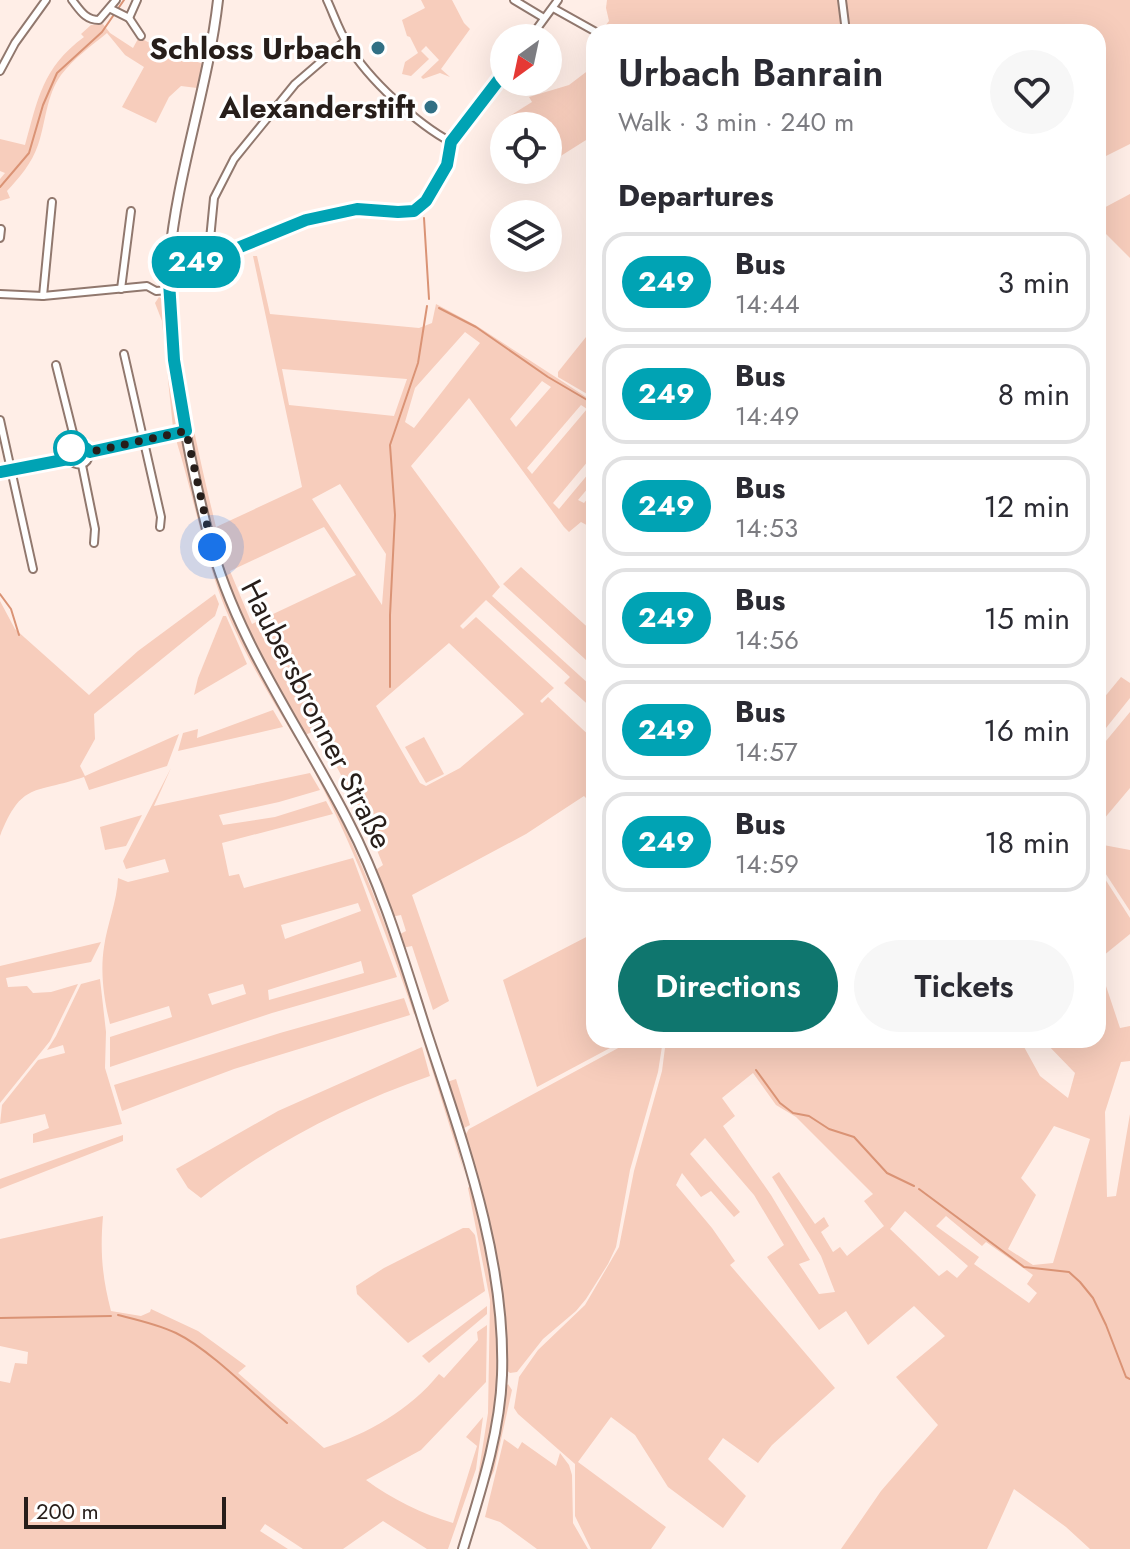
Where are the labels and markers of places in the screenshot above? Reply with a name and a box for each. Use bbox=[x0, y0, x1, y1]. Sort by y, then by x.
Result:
place label: Schloss Urbach bbox=[149, 27, 362, 70]
marker: Schloss Urbach bbox=[369, 39, 387, 57]
place label: Alexanderstift bbox=[218, 86, 415, 129]
marker: Alexanderstift bbox=[422, 98, 440, 116]
unlabelled marker bbox=[54, 431, 88, 465]

